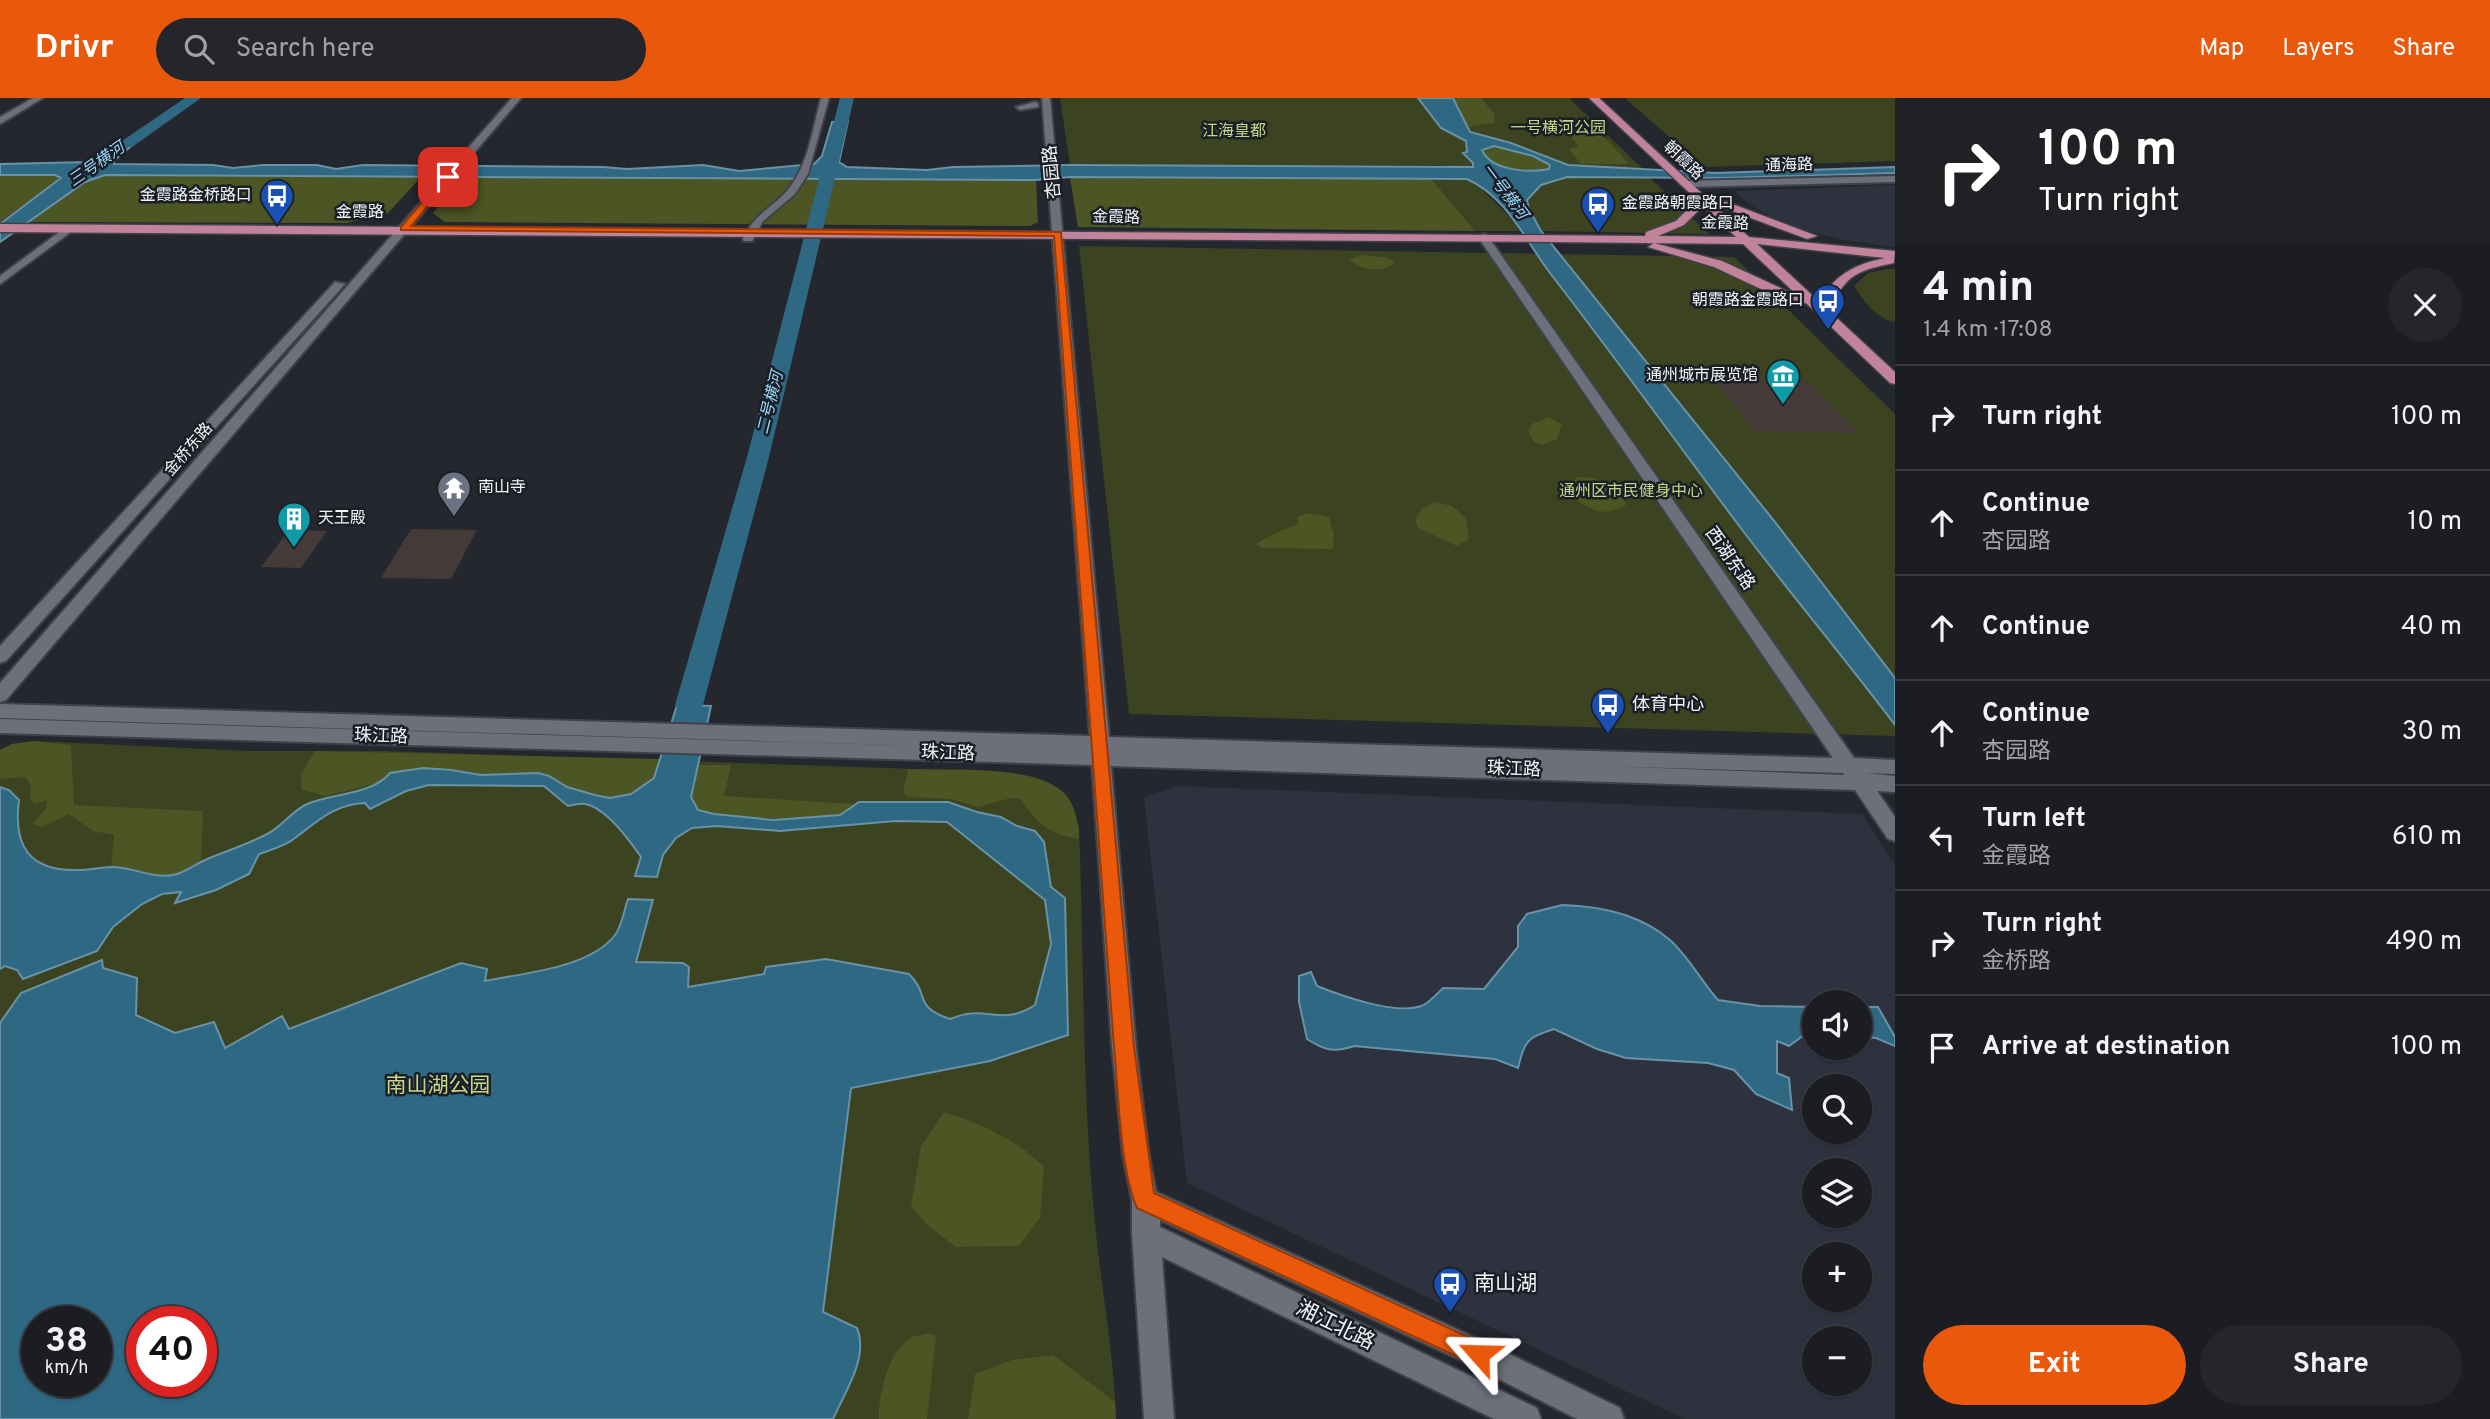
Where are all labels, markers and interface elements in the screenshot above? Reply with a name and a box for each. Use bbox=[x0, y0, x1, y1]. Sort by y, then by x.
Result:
search box bbox=[156, 18, 646, 81]
text: Drivr bbox=[35, 28, 114, 70]
icon: search bbox=[180, 30, 218, 68]
text: Search here bbox=[236, 33, 375, 66]
text: Map bbox=[2199, 34, 2244, 64]
text: Layers bbox=[2282, 34, 2354, 64]
text: Share bbox=[2392, 34, 2455, 64]
park label: 一号横河公园 bbox=[1510, 119, 1606, 139]
text: 100 m bbox=[2038, 121, 2177, 183]
park label: 江海皇都 bbox=[1202, 122, 1266, 142]
icon: right bbox=[1923, 126, 2014, 217]
water label: 三号横河 bbox=[65, 137, 131, 192]
street label: 朝霞路 bbox=[1659, 137, 1707, 185]
street label: 杏园路 bbox=[1039, 144, 1067, 200]
pin bbox=[418, 147, 478, 207]
street label: 通海路 bbox=[1765, 155, 1813, 177]
icon: arrive bbox=[429, 158, 467, 196]
water label: 一号横河 bbox=[1477, 160, 1533, 226]
bus stop icon: 金霞路金桥路口 bbox=[258, 177, 296, 226]
text: Turn right bbox=[2038, 182, 2180, 222]
bus stop icon: 金霞路朝霞路口 bbox=[1579, 185, 1617, 234]
place label: 金霞路金桥路口 bbox=[140, 186, 252, 206]
place label: 金霞路朝霞路口 bbox=[1622, 194, 1734, 214]
street label: 金霞路 bbox=[336, 203, 384, 223]
street label: 金霞路 bbox=[1092, 208, 1140, 228]
street label: 金霞路 bbox=[1701, 214, 1749, 234]
text: 4 min bbox=[1923, 263, 2034, 316]
button: close bbox=[2388, 268, 2462, 342]
bus stop icon: 朝霞路金霞路口 bbox=[1809, 282, 1847, 331]
place label: 朝霞路金霞路口 bbox=[1692, 291, 1804, 311]
text: 1.4 km · 17:08 bbox=[1923, 316, 2053, 345]
museum icon: 通州城市展览馆 bbox=[1764, 357, 1802, 406]
place label: 通州城市展览馆 bbox=[1646, 366, 1758, 386]
water label: 二号横河 bbox=[754, 367, 789, 436]
icon: right bbox=[1923, 399, 1961, 437]
text: Turn right bbox=[1982, 401, 2102, 434]
text: 100 m bbox=[2391, 401, 2462, 434]
street label: 金桥东路 bbox=[160, 419, 218, 481]
temple icon: 南山寺 bbox=[435, 469, 473, 518]
place label: 南山寺 bbox=[478, 478, 526, 498]
park label: 通州区市民健身中心 bbox=[1559, 482, 1703, 502]
text: Continue bbox=[1982, 488, 2090, 521]
building icon: 天王殿 bbox=[275, 500, 313, 549]
icon: ahead bbox=[1923, 504, 1961, 542]
text: 10 m bbox=[2407, 506, 2462, 539]
place label: 天王殿 bbox=[318, 509, 366, 529]
street label: 西湖东路 bbox=[1699, 523, 1759, 595]
text: 杏园路 bbox=[1982, 528, 2051, 557]
icon: ahead bbox=[1923, 609, 1961, 647]
text: Continue bbox=[1982, 611, 2090, 644]
text: 40 m bbox=[2401, 611, 2462, 644]
bus stop icon: 体育中心 bbox=[1589, 686, 1627, 735]
place label: 体育中心 bbox=[1632, 694, 1704, 717]
text: Continue bbox=[1982, 698, 2090, 731]
icon: ahead bbox=[1923, 714, 1961, 752]
text: 30 m bbox=[2402, 716, 2462, 749]
street label: 珠江路 bbox=[354, 725, 408, 749]
text: 杏园路 bbox=[1982, 738, 2051, 767]
street label: 珠江路 bbox=[921, 742, 975, 766]
street label: 珠江路 bbox=[1487, 758, 1541, 782]
text: Turn left bbox=[1982, 803, 2086, 836]
icon: left bbox=[1923, 819, 1961, 857]
text: 610 m bbox=[2392, 821, 2462, 854]
text: 金霞路 bbox=[1982, 843, 2051, 872]
text: Turn right bbox=[1982, 908, 2102, 941]
icon: right bbox=[1923, 924, 1961, 962]
text: 490 m bbox=[2386, 926, 2462, 959]
text: 金桥路 bbox=[1982, 948, 2051, 977]
map controls bbox=[1802, 990, 1872, 1396]
button: sound bbox=[1802, 990, 1872, 1060]
icon: arrive bbox=[1923, 1029, 1961, 1067]
text: Arrive at destination bbox=[1982, 1031, 2230, 1064]
text: 100 m bbox=[2391, 1031, 2462, 1064]
park label: 南山湖公园 bbox=[386, 1073, 491, 1100]
button: search bbox=[1802, 1074, 1872, 1144]
button: layers bbox=[1802, 1158, 1872, 1228]
button: + bbox=[1802, 1242, 1872, 1312]
bus stop icon: 南山湖 bbox=[1431, 1265, 1469, 1314]
place label: 南山湖 bbox=[1474, 1271, 1537, 1298]
street label: 湘江北路 bbox=[1291, 1295, 1379, 1357]
speed limit sign: 40 bbox=[126, 1306, 217, 1397]
position arrow bbox=[1442, 1317, 1516, 1391]
text: 38 bbox=[45, 1320, 88, 1364]
button: Exit bbox=[1923, 1325, 2186, 1405]
button: Share bbox=[2200, 1325, 2462, 1405]
button: − bbox=[1802, 1326, 1872, 1396]
text: km/h bbox=[45, 1357, 88, 1380]

